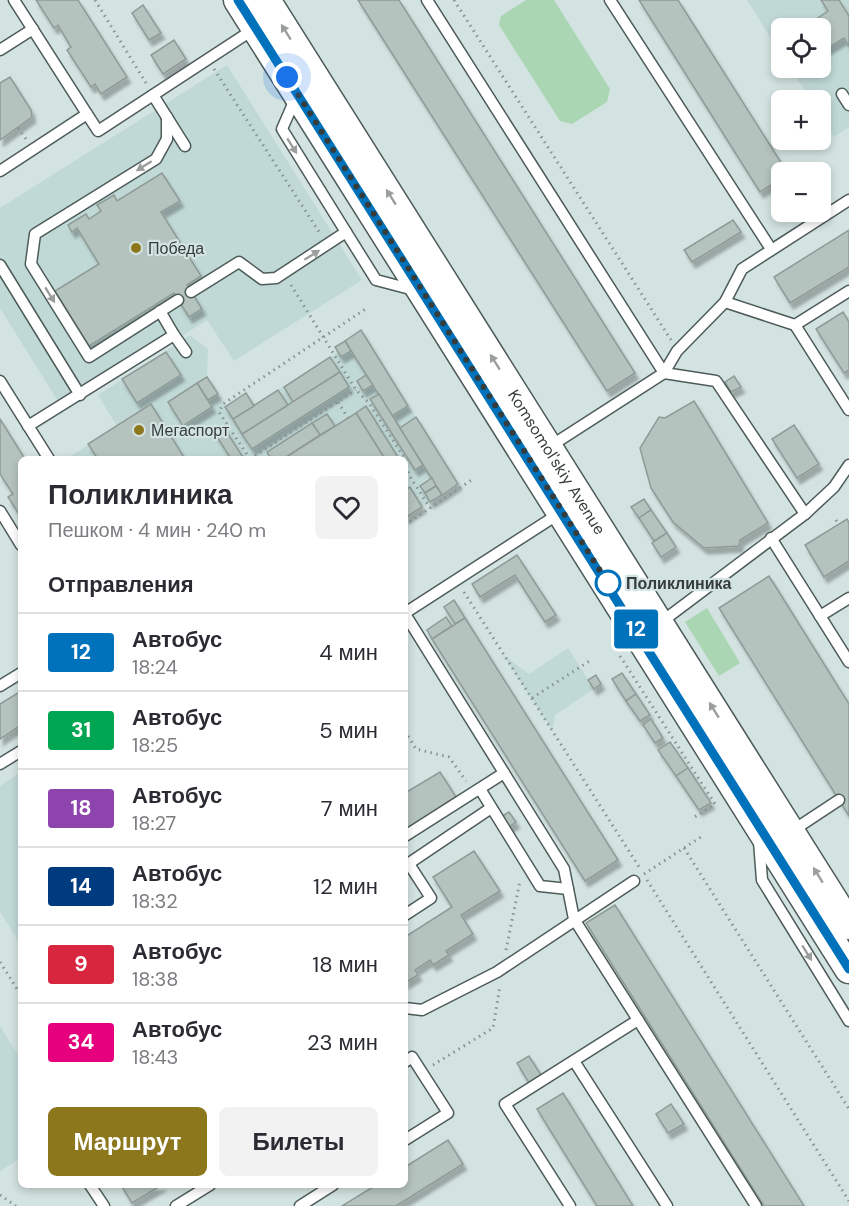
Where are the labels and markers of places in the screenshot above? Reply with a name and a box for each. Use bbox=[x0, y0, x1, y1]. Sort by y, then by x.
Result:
place label: Победа bbox=[148, 238, 204, 259]
marker: Победа bbox=[129, 241, 143, 255]
place label: Мегаспорт bbox=[151, 420, 230, 441]
marker: Мегаспорт bbox=[132, 423, 146, 437]
marker: Поликлиника bbox=[595, 570, 621, 596]
place label: Поликлиника bbox=[626, 573, 732, 594]

